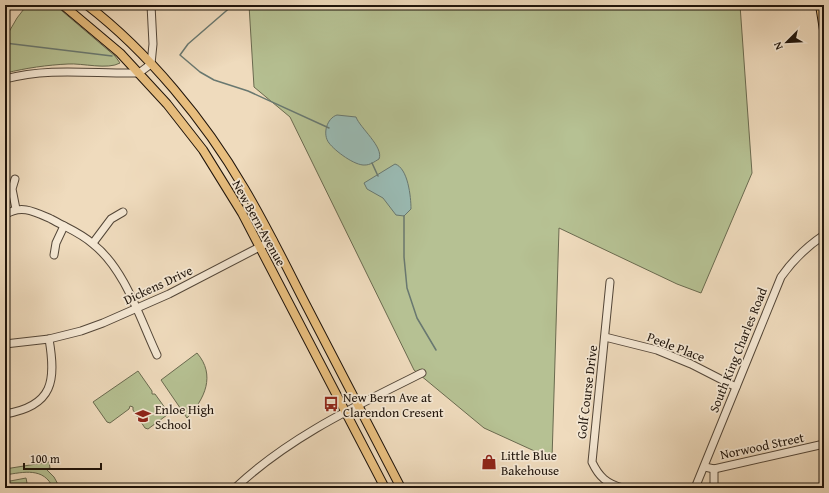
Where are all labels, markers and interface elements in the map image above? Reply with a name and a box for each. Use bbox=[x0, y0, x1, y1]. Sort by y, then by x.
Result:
north arrow bbox=[767, 22, 807, 62]
text: N bbox=[769, 39, 787, 53]
street label: New Bern Avenue bbox=[228, 177, 290, 269]
street label: Dickens Drive bbox=[120, 261, 196, 309]
street label: South King Charles Road bbox=[704, 284, 772, 415]
street label: Peele Place bbox=[644, 327, 708, 367]
street label: Golf Course Drive bbox=[572, 344, 602, 440]
place label: New Bern Ave at Clarendon Cresent bbox=[343, 388, 444, 422]
bus stop icon: New Bern Ave at Clarendon Cresent bbox=[322, 395, 340, 413]
place label: Enloe High School bbox=[155, 400, 215, 434]
school or university icon: Enloe High School bbox=[134, 407, 152, 425]
street label: Norwood Street bbox=[718, 428, 806, 464]
scale bar bbox=[24, 445, 101, 471]
place label: Little Blue Bakehouse bbox=[501, 446, 559, 480]
text: 100 m bbox=[30, 450, 60, 467]
shop icon: Little Blue Bakehouse bbox=[480, 453, 498, 471]

